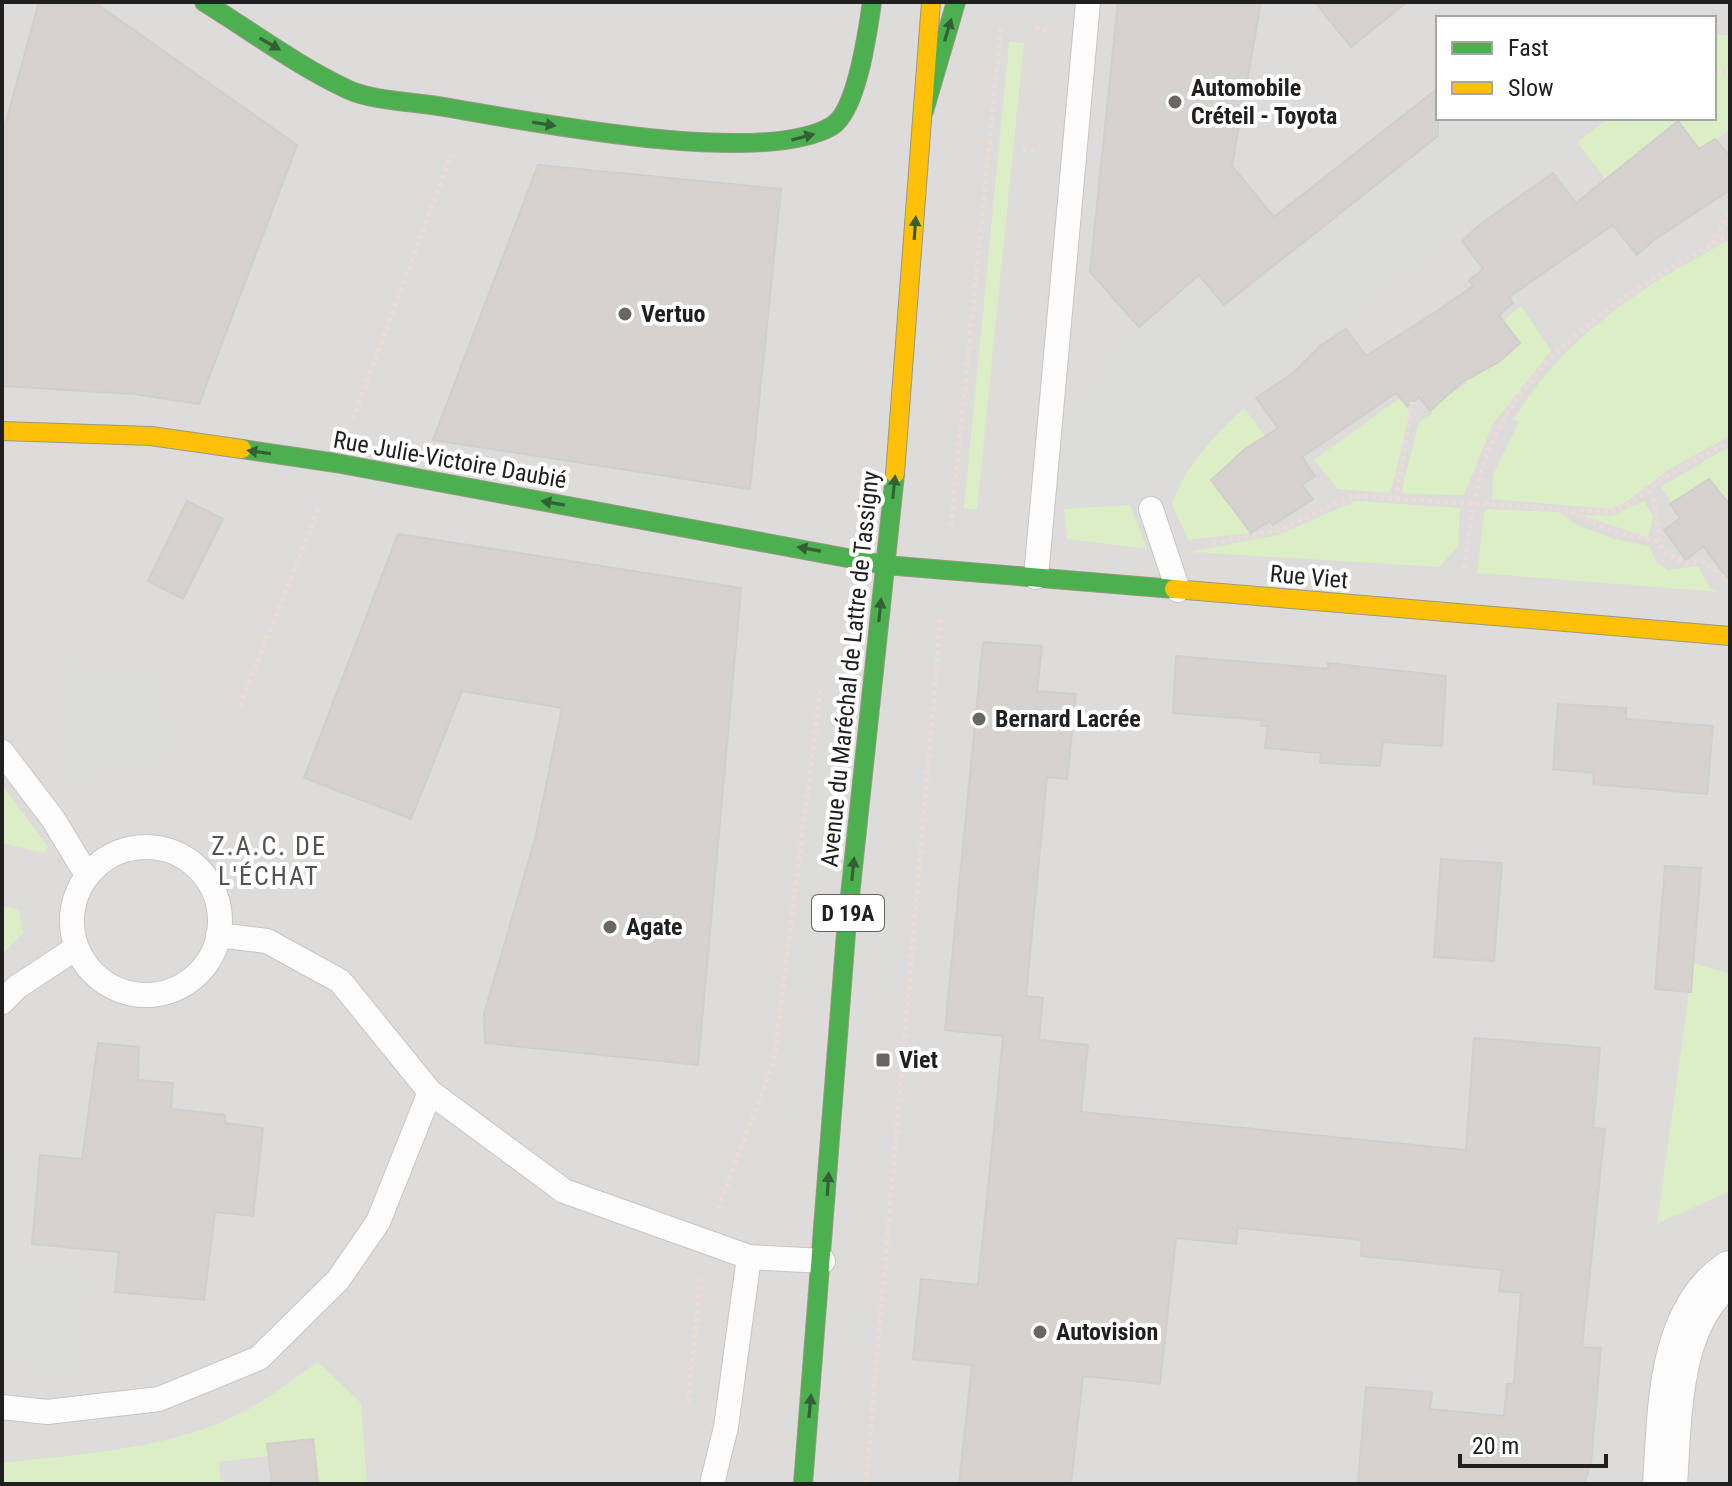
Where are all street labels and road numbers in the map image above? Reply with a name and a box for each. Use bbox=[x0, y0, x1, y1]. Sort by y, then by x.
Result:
street label: Rue Julie-Victoire Daubié bbox=[331, 426, 569, 494]
street label: Avenue du Maréchal de Lattre de Tassigny bbox=[815, 470, 885, 868]
street label: Rue Viet bbox=[1269, 560, 1349, 594]
road number: D 19A bbox=[812, 895, 884, 931]

